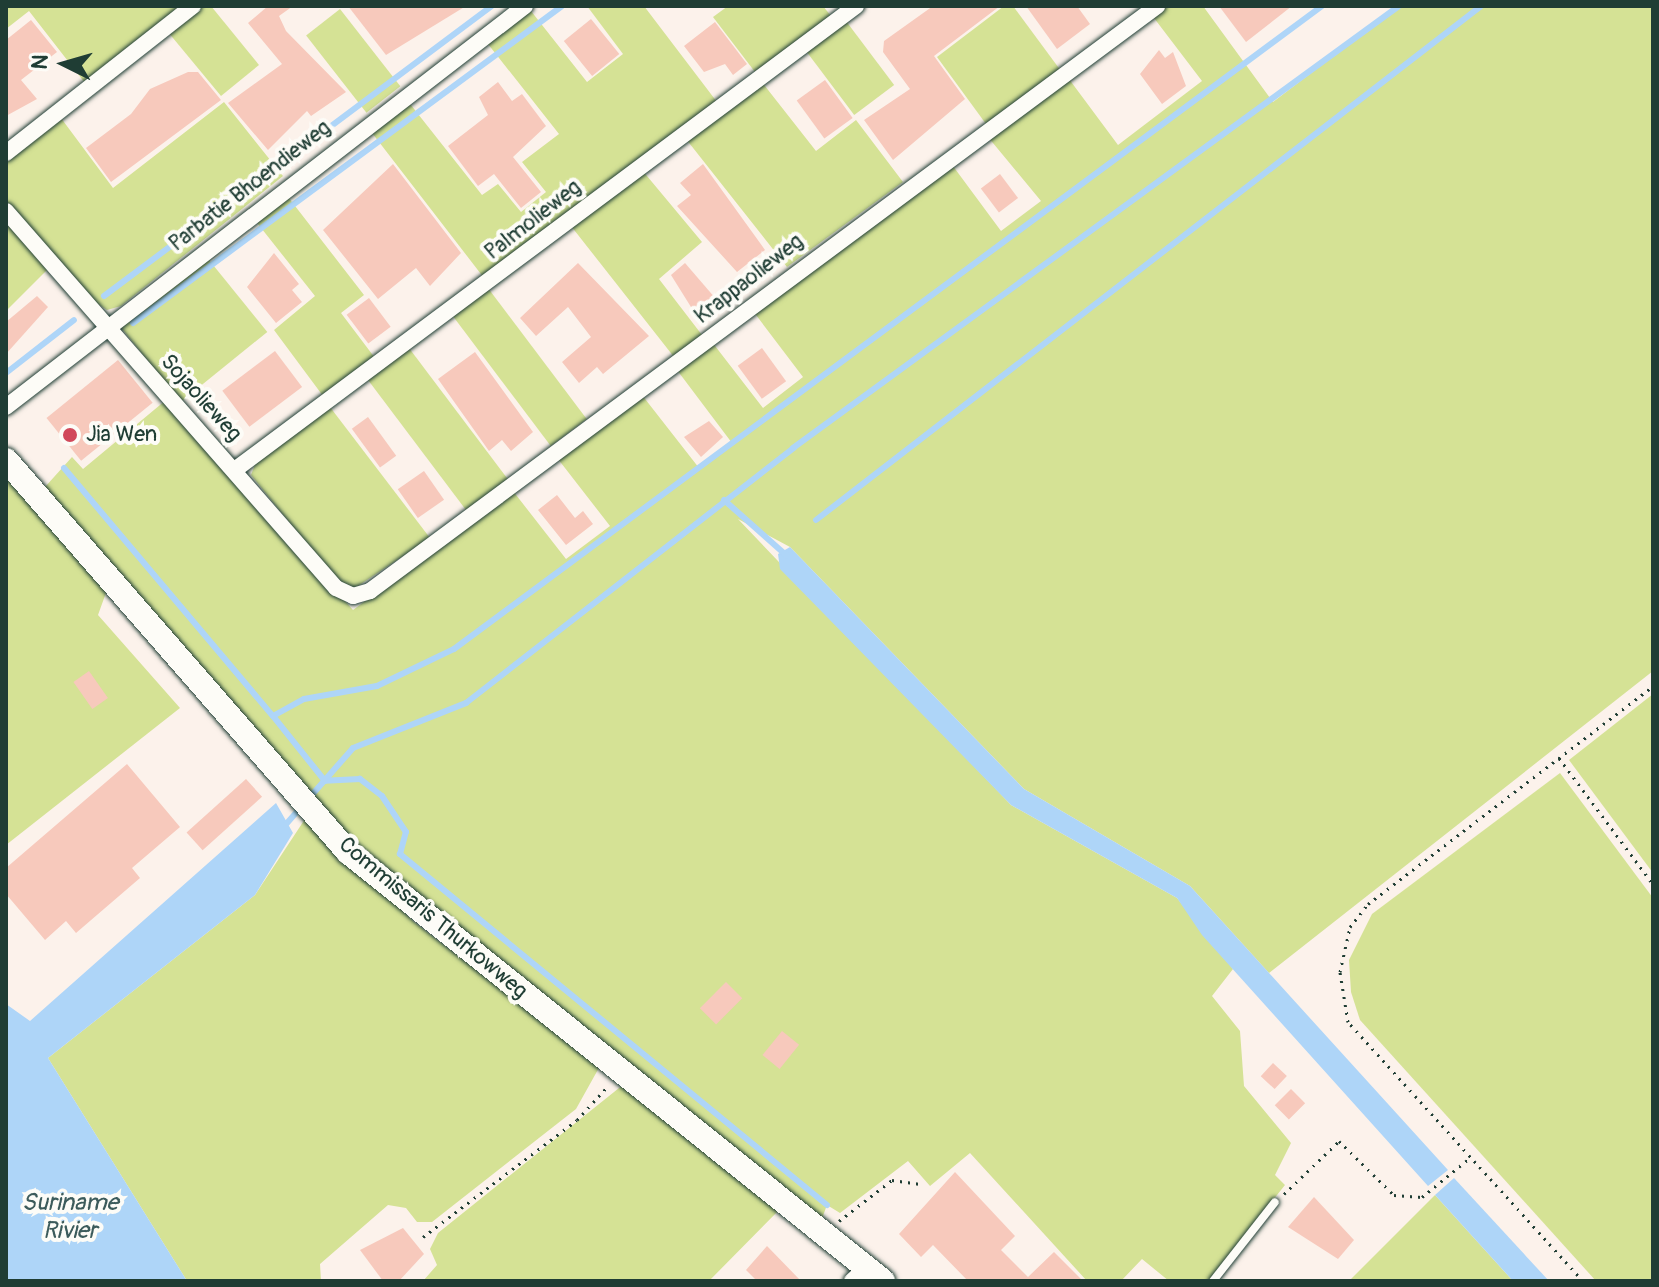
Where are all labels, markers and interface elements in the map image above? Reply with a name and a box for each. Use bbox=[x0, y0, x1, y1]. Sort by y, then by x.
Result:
north arrow bbox=[24, 24, 104, 104]
text: N bbox=[25, 53, 55, 71]
street label: Parbatie Bhoendieweg bbox=[164, 115, 336, 257]
street label: Palmolieweg bbox=[480, 174, 586, 266]
street label: Krappaolieweg bbox=[689, 228, 809, 330]
street label: Sojaolieweg bbox=[155, 349, 247, 447]
place label: Jia Wen bbox=[86, 422, 157, 448]
marker: Jia Wen bbox=[61, 426, 79, 444]
street label: Commissaris Thurkowweg bbox=[333, 831, 533, 1005]
water label: Suriname Rivier bbox=[22, 1189, 118, 1245]

